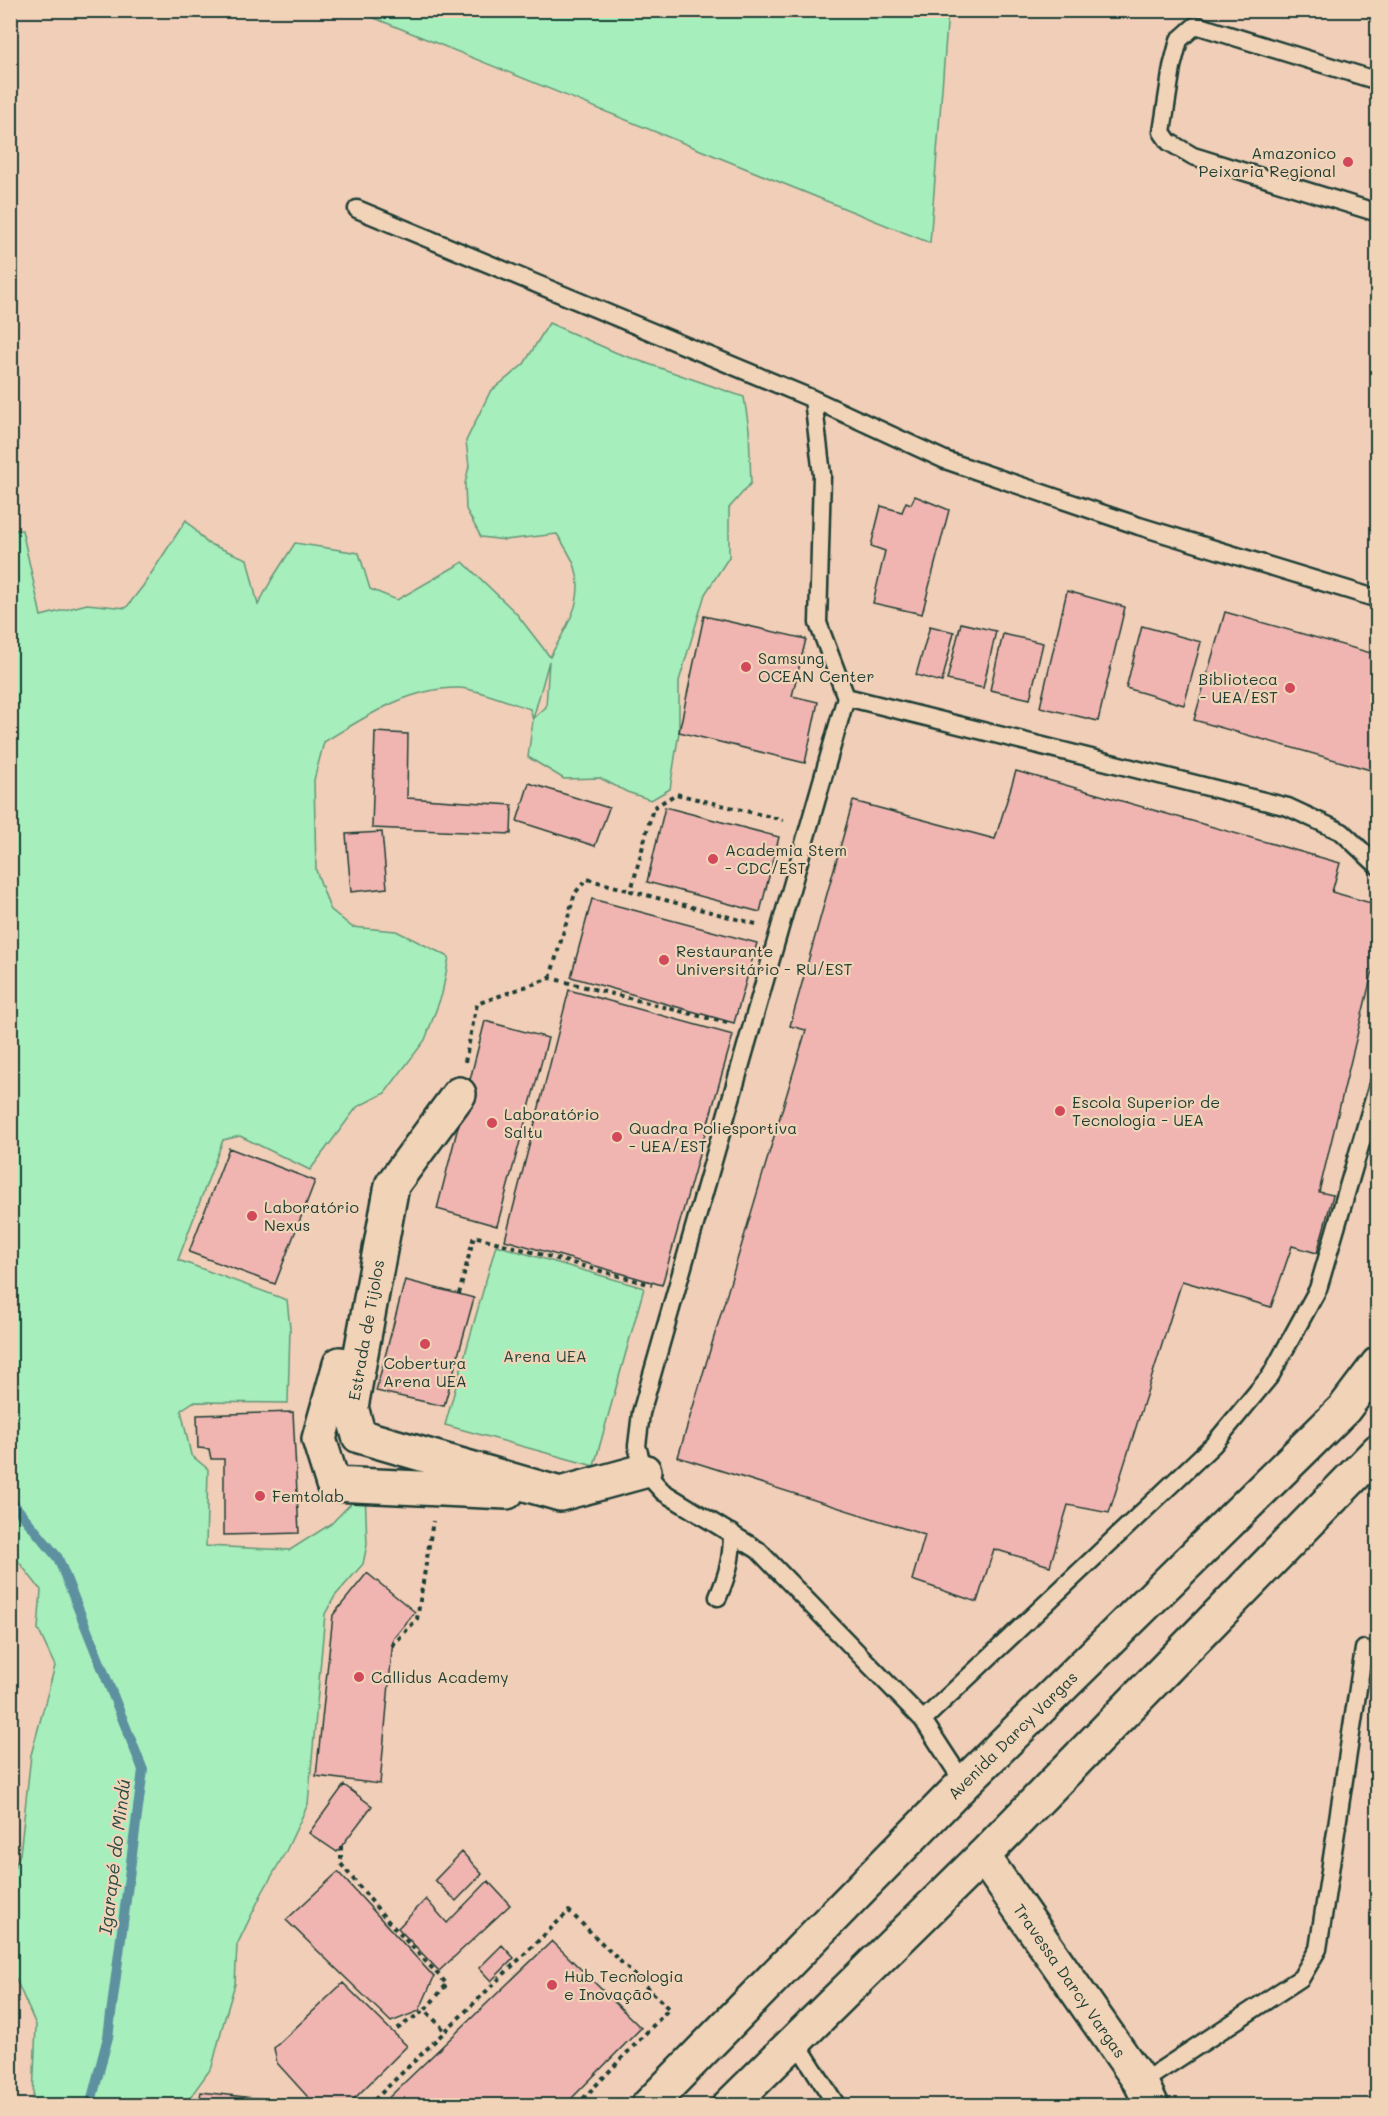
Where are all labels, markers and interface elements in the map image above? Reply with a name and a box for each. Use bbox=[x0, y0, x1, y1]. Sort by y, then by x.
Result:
place label: Amazonico Peixaria Regional bbox=[1199, 142, 1336, 181]
marker: Amazonico Peixaria Regional bbox=[1341, 155, 1355, 169]
place label: Samsung OCEAN Center bbox=[758, 647, 874, 686]
marker: Samsung OCEAN Center bbox=[739, 660, 753, 674]
place label: Biblioteca - UEA/EST bbox=[1198, 668, 1278, 707]
marker: Biblioteca - UEA/EST bbox=[1283, 681, 1297, 695]
place label: Academia Stem - CDC/EST bbox=[725, 839, 847, 878]
marker: Academia Stem - CDC/EST bbox=[706, 852, 720, 866]
place label: Restaurante Universitário - RU/EST bbox=[676, 940, 852, 979]
marker: Restaurante Universitário - RU/EST bbox=[657, 953, 671, 967]
place label: Escola Superior de Tecnologia - UEA bbox=[1072, 1091, 1220, 1130]
place label: Laboratório Saltu bbox=[504, 1103, 599, 1142]
marker: Escola Superior de Tecnologia - UEA bbox=[1053, 1104, 1067, 1118]
marker: Laboratório Saltu bbox=[485, 1116, 499, 1130]
place label: Quadra Poliesportiva - UEA/EST bbox=[629, 1117, 797, 1156]
marker: Quadra Poliesportiva - UEA/EST bbox=[610, 1130, 624, 1144]
place label: Laboratório Nexus bbox=[264, 1196, 359, 1235]
marker: Laboratório Nexus bbox=[245, 1209, 259, 1223]
street label: Estrada de Tijolos bbox=[343, 1258, 388, 1402]
marker: Cobertura Arena UEA bbox=[418, 1337, 432, 1351]
park label: Arena UEA bbox=[503, 1345, 587, 1366]
place label: Cobertura Arena UEA bbox=[383, 1352, 467, 1391]
place label: Femtolab bbox=[272, 1485, 344, 1506]
marker: Femtolab bbox=[253, 1489, 267, 1503]
place label: Callidus Academy bbox=[371, 1666, 509, 1687]
street label: Avenida Darcy Vargas bbox=[943, 1666, 1082, 1804]
marker: Callidus Academy bbox=[352, 1670, 366, 1684]
water label: Igarapé do Mindú bbox=[93, 1778, 135, 1936]
street label: Travessa Darcy Vargas bbox=[1009, 1899, 1131, 2062]
place label: Hub Tecnologia e Inovação bbox=[564, 1965, 684, 2004]
marker: Hub Tecnologia e Inovação bbox=[545, 1978, 559, 1992]

